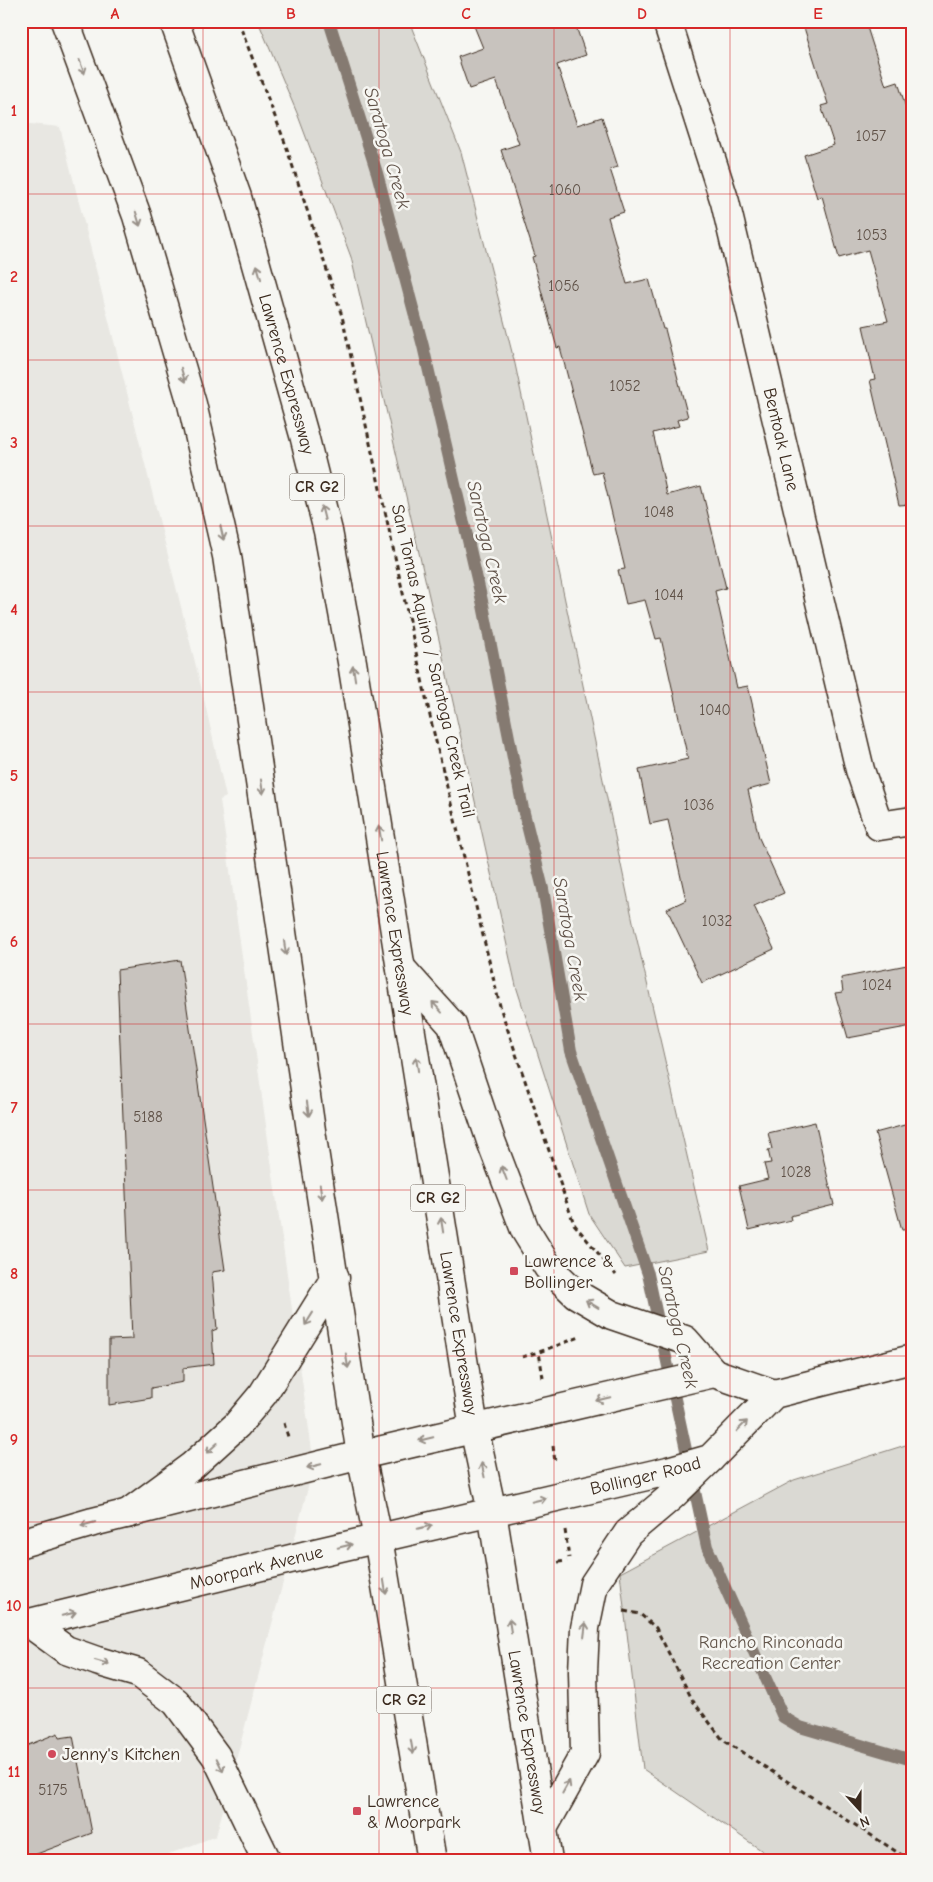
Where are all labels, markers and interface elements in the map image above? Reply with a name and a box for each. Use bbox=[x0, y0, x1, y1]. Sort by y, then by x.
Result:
text: A bbox=[111, 5, 120, 23]
text: B bbox=[286, 5, 296, 23]
text: C bbox=[461, 5, 471, 23]
text: D bbox=[637, 5, 647, 23]
text: E bbox=[813, 5, 823, 23]
one-way arrow bbox=[78, 59, 87, 74]
water label: Saratoga Creek bbox=[359, 85, 415, 212]
text: 1 bbox=[11, 102, 17, 120]
house number: 1057 bbox=[856, 127, 886, 145]
house number: 1060 bbox=[549, 181, 581, 199]
one-way arrow bbox=[133, 211, 143, 227]
house number: 1053 bbox=[857, 226, 887, 244]
one-way arrow bbox=[253, 264, 263, 280]
text: 2 bbox=[10, 268, 18, 286]
house number: 1056 bbox=[548, 277, 580, 295]
street label: Lawrence Expressway bbox=[254, 291, 319, 458]
one-way arrow bbox=[179, 367, 189, 383]
house number: 1052 bbox=[609, 377, 641, 395]
street label: Bentoak Lane bbox=[759, 386, 804, 493]
text: 3 bbox=[10, 434, 18, 452]
road number: CR G2 bbox=[290, 474, 344, 501]
water label: Saratoga Creek bbox=[462, 478, 512, 606]
street label: San Tomas Aquino / Saratoga Creek Trail bbox=[387, 502, 479, 820]
house number: 1048 bbox=[644, 503, 674, 521]
one-way arrow bbox=[318, 506, 327, 522]
one-way arrow bbox=[218, 525, 227, 541]
house number: 1044 bbox=[654, 586, 684, 604]
text: 4 bbox=[10, 601, 18, 619]
one-way arrow bbox=[349, 665, 359, 681]
house number: 1040 bbox=[699, 701, 731, 719]
text: 5 bbox=[10, 767, 18, 785]
one-way arrow bbox=[257, 779, 267, 795]
house number: 1036 bbox=[684, 796, 714, 814]
one-way arrow bbox=[374, 825, 384, 841]
street label: Lawrence Expressway bbox=[372, 850, 419, 1018]
water label: Saratoga Creek bbox=[548, 875, 592, 1004]
house number: 1032 bbox=[702, 912, 732, 930]
text: 6 bbox=[10, 933, 18, 951]
one-way arrow bbox=[280, 940, 290, 956]
house number: 1024 bbox=[862, 976, 892, 994]
one-way arrow bbox=[431, 1001, 443, 1014]
one-way arrow bbox=[411, 1056, 421, 1072]
text: 7 bbox=[10, 1099, 18, 1117]
one-way arrow bbox=[303, 1101, 313, 1117]
house number: 5188 bbox=[133, 1108, 163, 1126]
house number: 1028 bbox=[781, 1163, 811, 1181]
one-way arrow bbox=[498, 1166, 508, 1181]
one-way arrow bbox=[316, 1184, 326, 1200]
road number: CR G2 bbox=[410, 1184, 466, 1212]
one-way arrow bbox=[436, 1217, 446, 1233]
street label: Lawrence Expressway bbox=[435, 1250, 482, 1418]
place label: Lawrence & Bollinger bbox=[524, 1251, 614, 1293]
water label: Saratoga Creek bbox=[653, 1263, 703, 1391]
text: 8 bbox=[10, 1265, 18, 1283]
marker: Lawrence & Bollinger bbox=[508, 1265, 520, 1277]
one-way arrow bbox=[586, 1298, 600, 1308]
one-way arrow bbox=[304, 1312, 314, 1326]
one-way arrow bbox=[343, 1352, 353, 1368]
one-way arrow bbox=[595, 1395, 611, 1404]
one-way arrow bbox=[736, 1420, 748, 1433]
text: 9 bbox=[10, 1431, 18, 1449]
one-way arrow bbox=[419, 1435, 435, 1444]
one-way arrow bbox=[205, 1442, 218, 1454]
street label: Bollinger Road bbox=[588, 1452, 703, 1499]
one-way arrow bbox=[306, 1462, 322, 1472]
one-way arrow bbox=[478, 1462, 487, 1478]
one-way arrow bbox=[531, 1495, 547, 1504]
one-way arrow bbox=[81, 1519, 97, 1529]
one-way arrow bbox=[417, 1522, 433, 1531]
street label: Moorpark Avenue bbox=[187, 1541, 325, 1594]
one-way arrow bbox=[337, 1541, 353, 1550]
one-way arrow bbox=[381, 1578, 391, 1594]
text: 10 bbox=[6, 1597, 22, 1615]
one-way arrow bbox=[60, 1608, 76, 1618]
one-way arrow bbox=[504, 1619, 514, 1635]
one-way arrow bbox=[580, 1622, 590, 1638]
park label: Rancho Rinconada Recreation Center bbox=[699, 1632, 843, 1674]
street label: Lawrence Expressway bbox=[504, 1649, 551, 1817]
one-way arrow bbox=[93, 1658, 109, 1668]
road number: CR G2 bbox=[376, 1686, 432, 1714]
one-way arrow bbox=[408, 1738, 418, 1754]
place label: Jenny's Kitchen bbox=[62, 1744, 180, 1765]
marker: Jenny's Kitchen bbox=[46, 1748, 58, 1760]
one-way arrow bbox=[216, 1757, 226, 1772]
text: 11 bbox=[8, 1763, 20, 1781]
one-way arrow bbox=[562, 1780, 571, 1795]
house number: 5175 bbox=[38, 1781, 68, 1799]
north arrow bbox=[836, 1784, 886, 1834]
place label: Lawrence & Moorpark bbox=[367, 1791, 461, 1833]
marker: Lawrence & Moorpark bbox=[351, 1805, 363, 1817]
text: N bbox=[857, 1812, 872, 1831]

